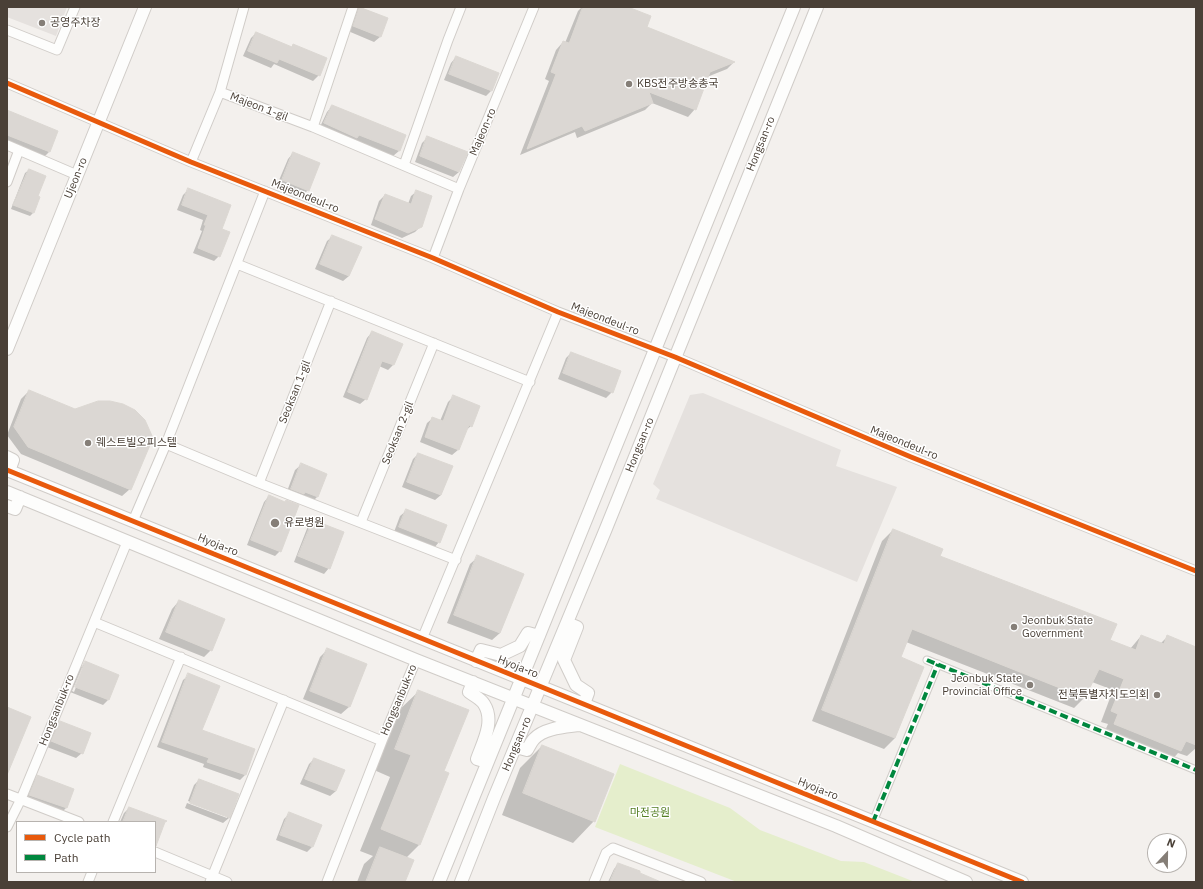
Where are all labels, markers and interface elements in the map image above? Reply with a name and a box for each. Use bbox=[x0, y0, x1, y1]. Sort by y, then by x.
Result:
place label: 공영주차장 bbox=[50, 16, 101, 30]
marker: 공영주차장 bbox=[37, 18, 47, 28]
place label: KBS전주방송총국 bbox=[637, 77, 718, 91]
marker: KBS전주방송총국 bbox=[624, 79, 634, 89]
street label: Majeon 1-gil bbox=[228, 90, 290, 124]
street label: Majeon-ro bbox=[467, 106, 499, 158]
street label: Hongsan-ro bbox=[744, 115, 778, 173]
street label: Ujeon-ro bbox=[62, 156, 90, 200]
street label: Majeondeul-ro bbox=[269, 176, 341, 216]
street label: Majeondeul-ro bbox=[569, 300, 641, 338]
street label: Seoksan 1-gil bbox=[276, 359, 314, 425]
street label: Seoksan 2-gil bbox=[379, 400, 417, 466]
street label: Hongsan-ro bbox=[623, 416, 657, 474]
street label: Majeondeul-ro bbox=[868, 423, 940, 463]
place label: 웨스트빌오피스텔 bbox=[96, 436, 177, 450]
marker: 웨스트빌오피스텔 bbox=[83, 438, 93, 448]
place label: 유로병원 bbox=[284, 516, 324, 530]
marker: 유로병원 bbox=[269, 517, 281, 529]
street label: Hyoja-ro bbox=[196, 531, 240, 559]
place label: Jeonbuk State Government bbox=[1022, 614, 1093, 640]
marker: Jeonbuk State Government bbox=[1009, 622, 1019, 632]
street label: Hyoja-ro bbox=[496, 653, 540, 681]
street label: Hongsanbuk-ro bbox=[378, 662, 420, 738]
street label: Hongsanbuk-ro bbox=[37, 672, 77, 748]
place label: Jeonbuk State Provincial Office bbox=[942, 672, 1022, 698]
marker: Jeonbuk State Provincial Office bbox=[1025, 680, 1035, 690]
place label: 전북특별자치도의회 bbox=[1058, 688, 1149, 702]
marker: 전북특별자치도의회 bbox=[1152, 690, 1162, 700]
street label: Hongsan-ro bbox=[500, 715, 534, 773]
street label: Hyoja-ro bbox=[796, 775, 840, 803]
park label: 마전공원 bbox=[630, 806, 670, 820]
legend bbox=[16, 821, 156, 873]
text: Cycle path bbox=[54, 830, 111, 845]
north arrow bbox=[1147, 833, 1187, 873]
text: N bbox=[1165, 835, 1177, 851]
text: Path bbox=[54, 850, 79, 865]

